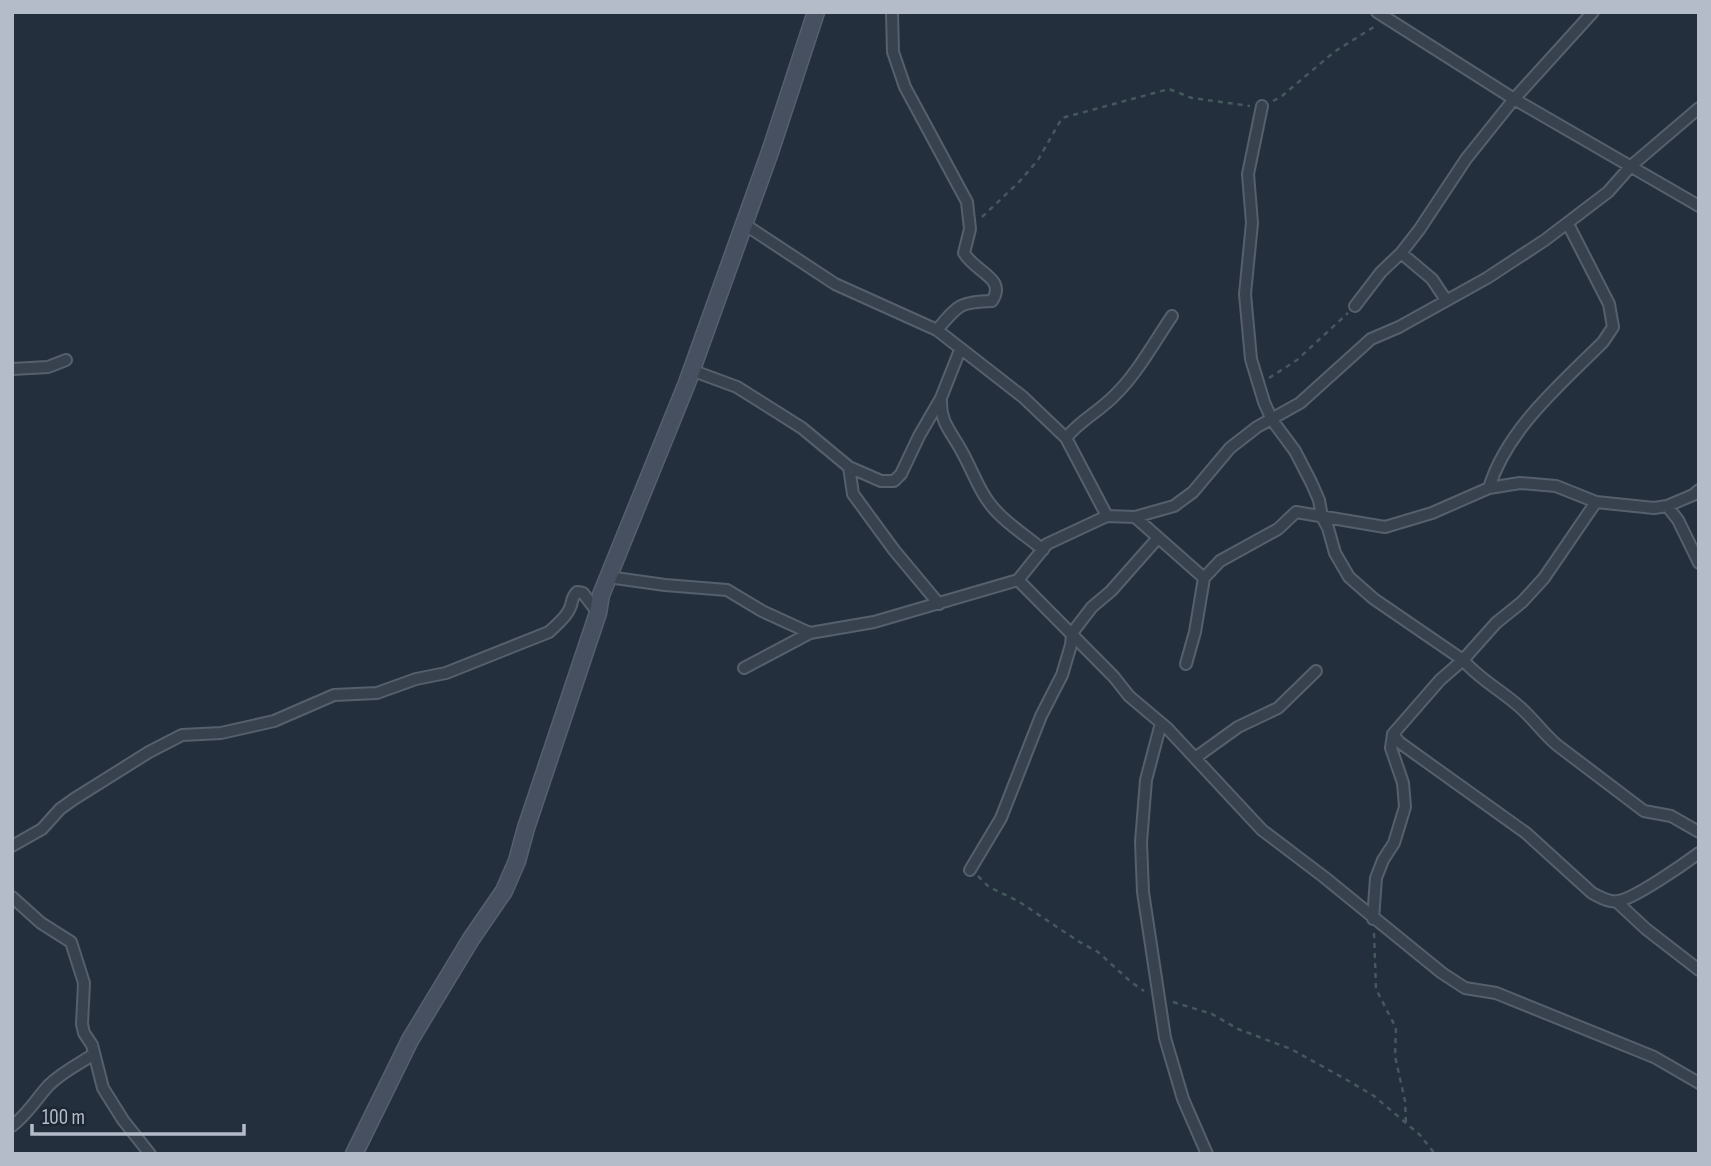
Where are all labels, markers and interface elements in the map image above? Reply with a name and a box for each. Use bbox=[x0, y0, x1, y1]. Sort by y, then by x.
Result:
scale bar bbox=[32, 1092, 243, 1136]
text: 100 m bbox=[42, 1105, 85, 1130]

